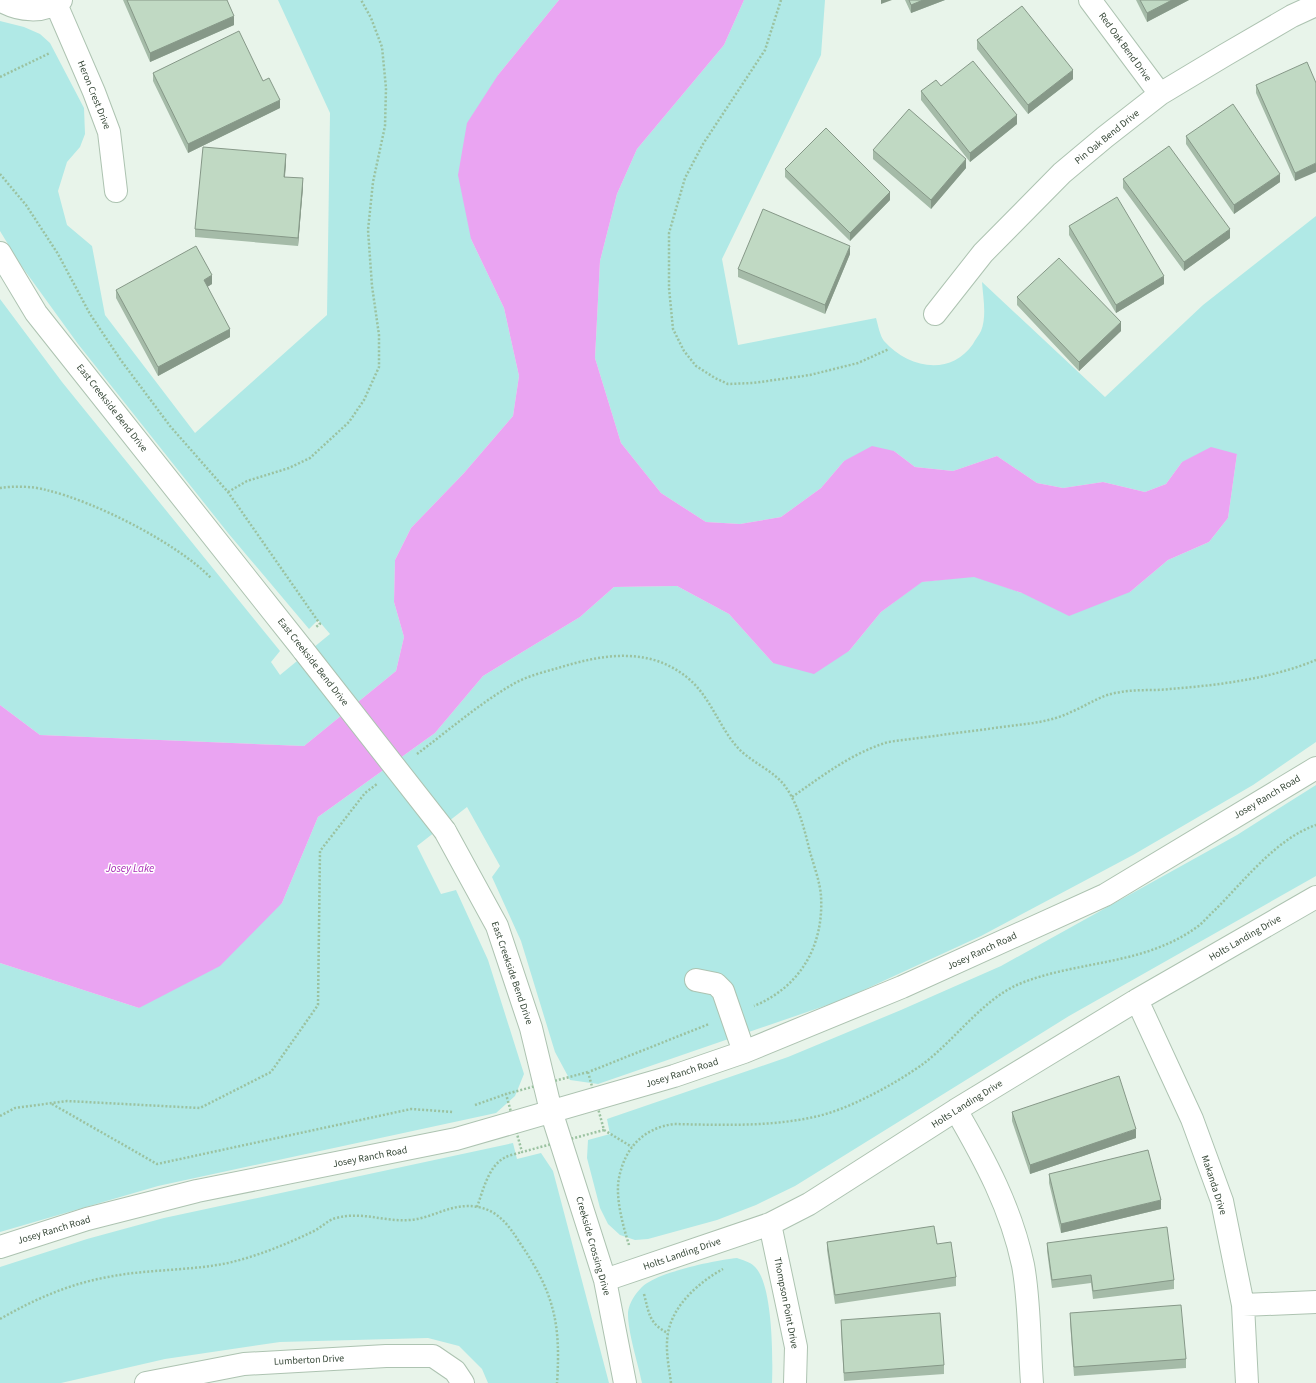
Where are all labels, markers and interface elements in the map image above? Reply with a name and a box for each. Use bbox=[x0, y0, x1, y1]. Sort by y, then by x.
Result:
street label: Red Oak Bend Drive bbox=[1095, 10, 1155, 84]
street label: Heron Crest Drive bbox=[74, 59, 114, 131]
street label: Pin Oak Bend Drive bbox=[1072, 106, 1142, 168]
street label: East Creekside Bend Drive bbox=[73, 361, 151, 455]
street label: East Creekside Bend Drive bbox=[274, 615, 352, 709]
street label: Josey Ranch Road bbox=[1231, 772, 1303, 822]
water label: Josey Lake bbox=[105, 861, 154, 876]
street label: Holts Landing Drive bbox=[1206, 912, 1284, 964]
street label: East Creekside Bend Drive bbox=[488, 920, 536, 1027]
street label: Josey Ranch Road bbox=[945, 929, 1019, 973]
street label: Josey Ranch Road bbox=[644, 1055, 720, 1091]
street label: Holts Landing Drive bbox=[929, 1076, 1005, 1132]
street label: Josey Ranch Road bbox=[332, 1143, 408, 1171]
street label: Makanda Drive bbox=[1198, 1153, 1230, 1217]
street label: Creekside Crossing Drive bbox=[572, 1195, 614, 1297]
street label: Josey Ranch Road bbox=[16, 1212, 92, 1248]
street label: Holts Landing Drive bbox=[641, 1234, 723, 1274]
street label: Thompson Point Drive bbox=[770, 1256, 802, 1350]
street label: Lumberton Drive bbox=[274, 1351, 344, 1369]

